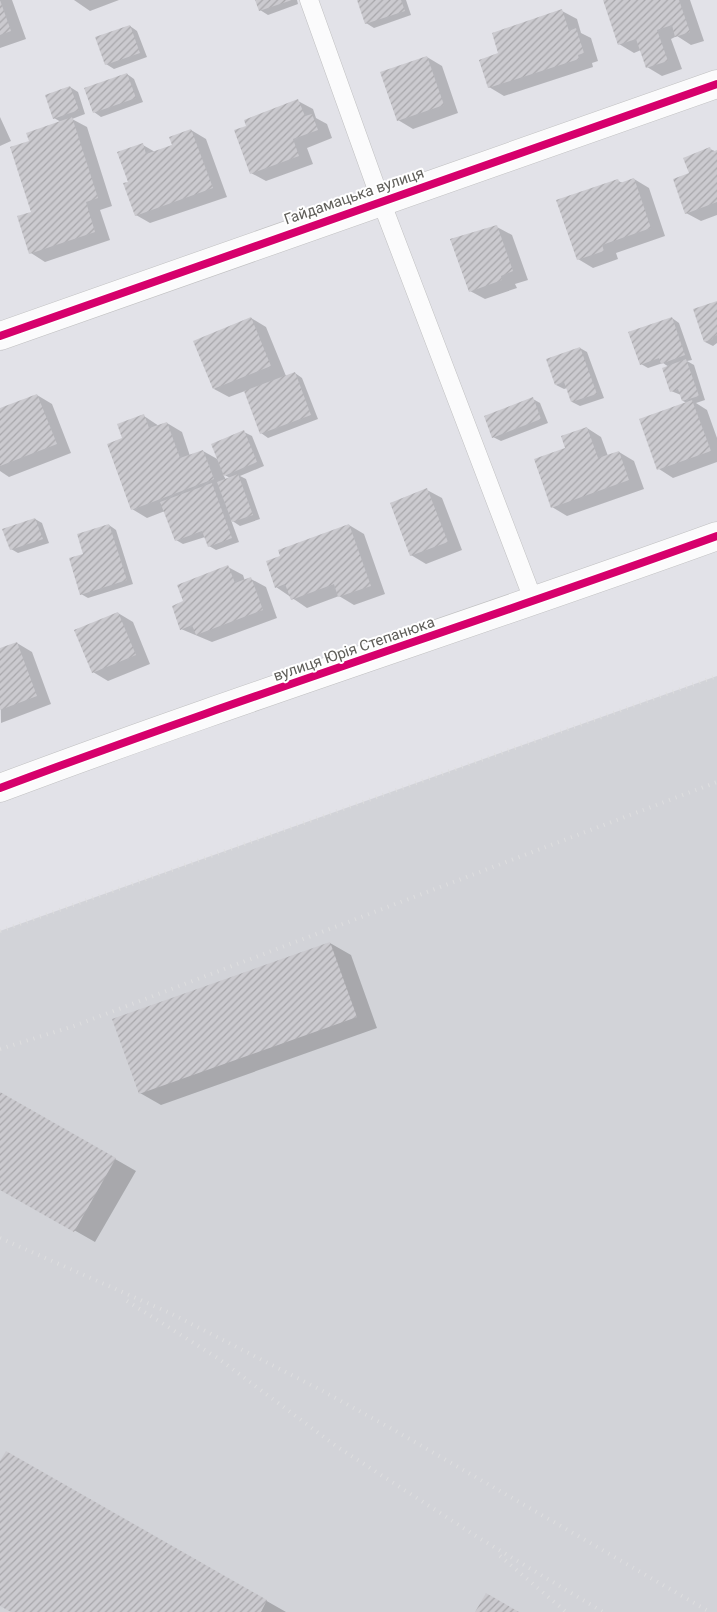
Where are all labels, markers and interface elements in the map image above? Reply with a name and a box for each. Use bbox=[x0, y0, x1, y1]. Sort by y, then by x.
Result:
street label: Гайдамацька вулиця bbox=[282, 164, 426, 228]
street label: вулиця Юрія Степанюка bbox=[271, 613, 437, 685]

